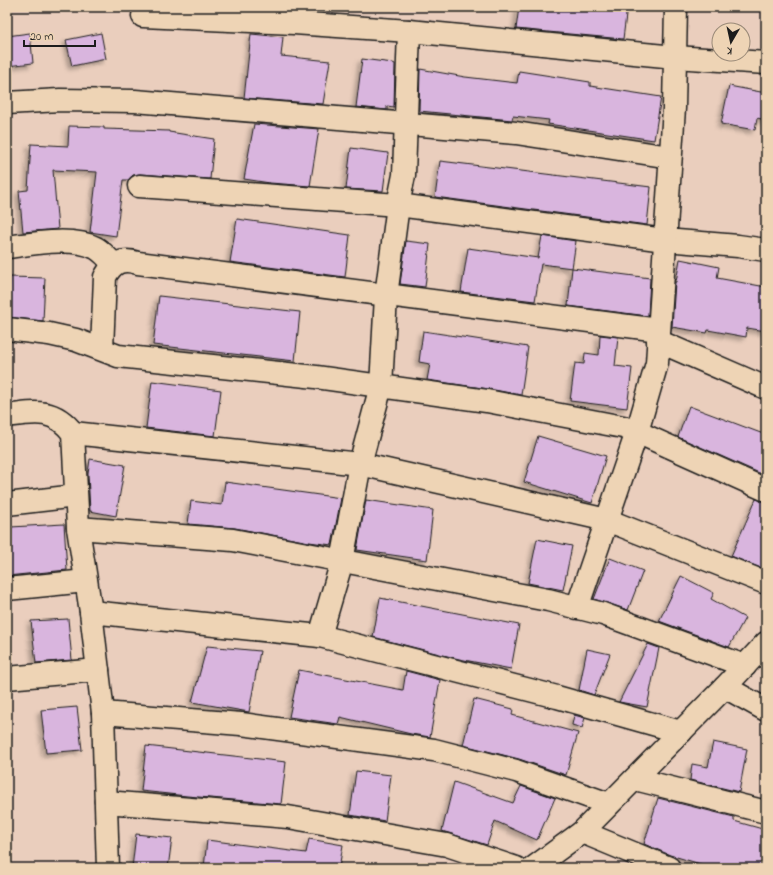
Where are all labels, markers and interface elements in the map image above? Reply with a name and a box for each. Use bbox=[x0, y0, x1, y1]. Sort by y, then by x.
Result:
scale bar bbox=[24, 22, 95, 48]
north arrow bbox=[711, 22, 751, 62]
text: 20 m bbox=[30, 28, 53, 46]
text: K bbox=[725, 42, 733, 59]

